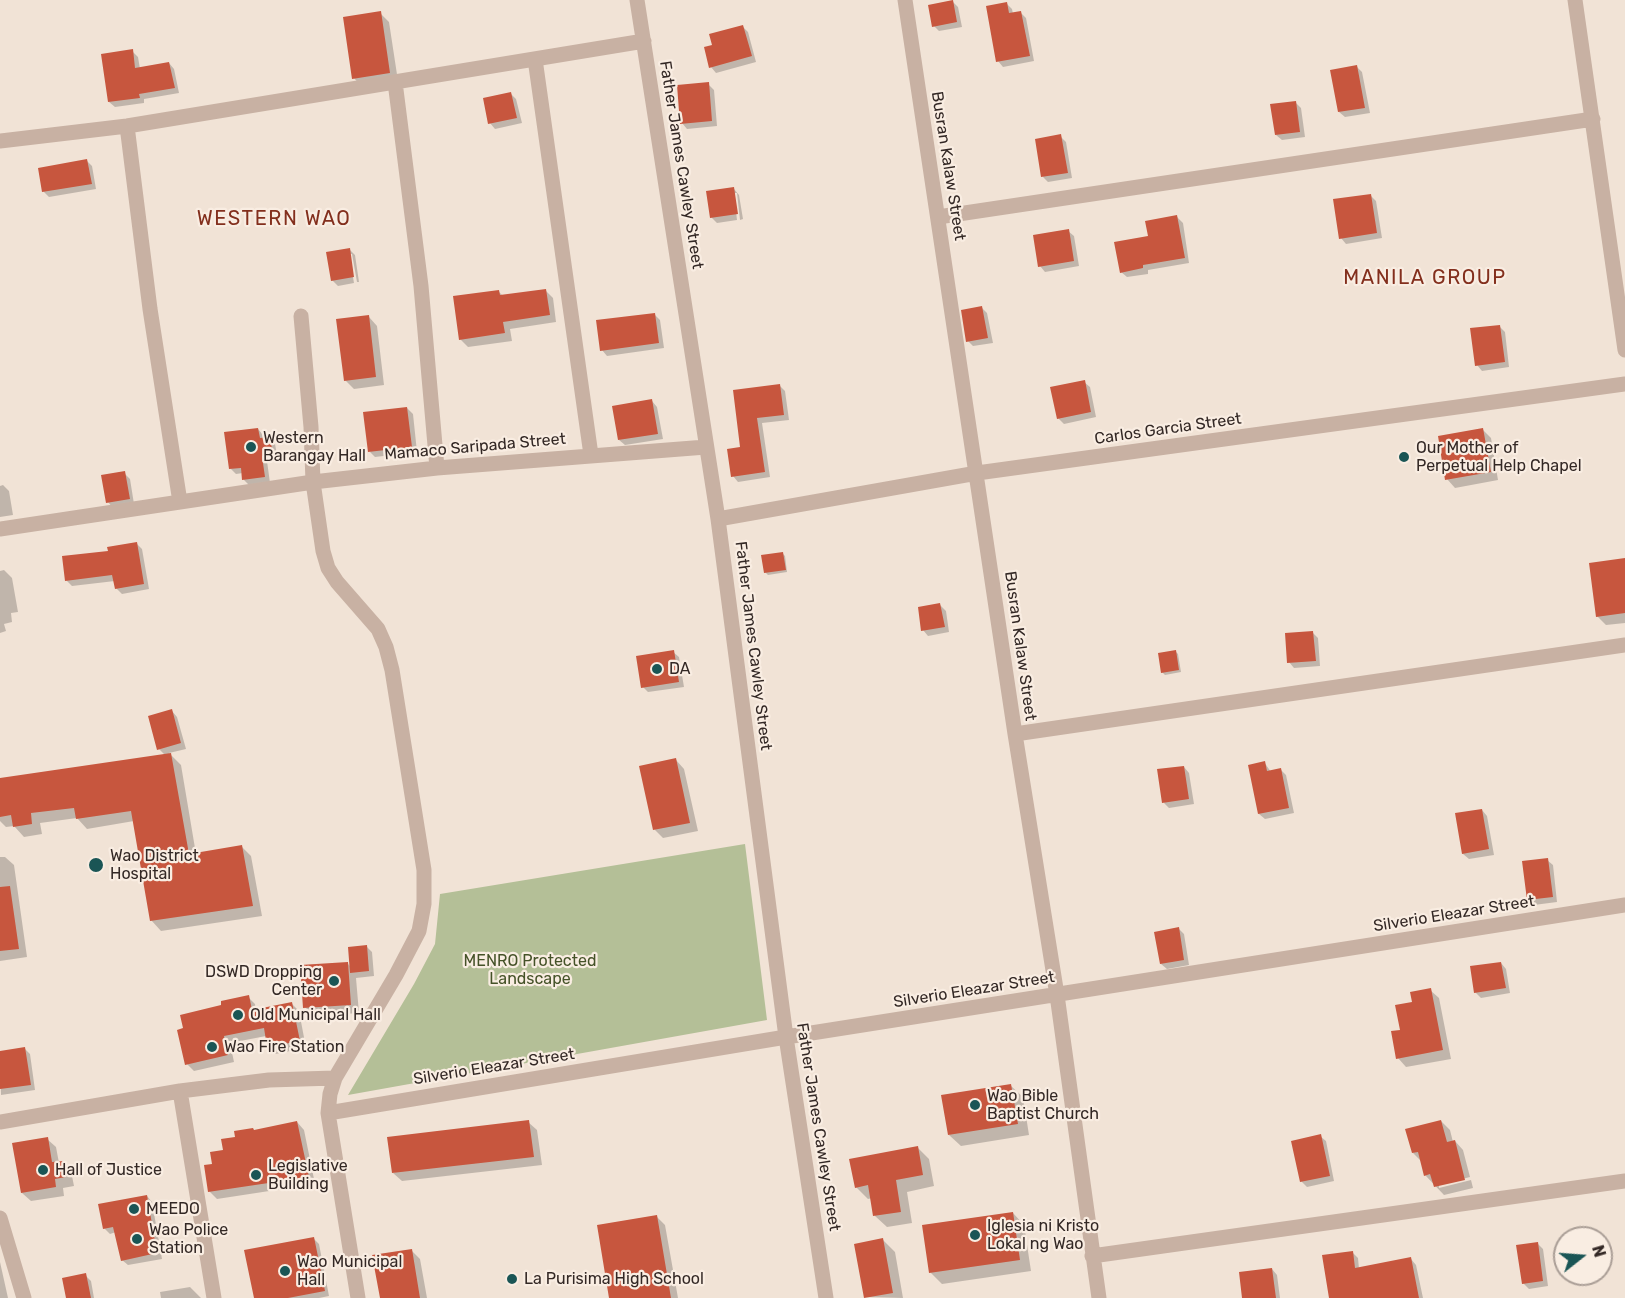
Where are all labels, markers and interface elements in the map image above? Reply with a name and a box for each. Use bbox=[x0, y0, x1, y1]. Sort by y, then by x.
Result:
street label: Father James Cawley Street bbox=[655, 59, 707, 271]
street label: Busran Kalaw Street bbox=[927, 90, 969, 242]
district label: WESTERN WAO bbox=[197, 207, 351, 231]
district label: MANILA GROUP bbox=[1343, 266, 1507, 290]
street label: Carlos Garcia Street bbox=[1093, 409, 1243, 449]
place label: Western Barangay Hall bbox=[263, 428, 366, 466]
street label: Mamaco Saripada Street bbox=[383, 429, 567, 465]
place label: Our Mother of Perpetual Help Chapel bbox=[1416, 438, 1582, 476]
marker: Western Barangay Hall bbox=[244, 440, 258, 454]
marker: Our Mother of Perpetual Help Chapel bbox=[1397, 450, 1411, 464]
street label: Father James Cawley Street bbox=[731, 540, 775, 752]
street label: Busran Kalaw Street bbox=[1000, 570, 1040, 722]
place label: DA bbox=[669, 659, 691, 679]
marker: DA bbox=[650, 662, 664, 676]
place label: Wao District Hospital bbox=[110, 846, 199, 884]
marker: Wao District Hospital bbox=[87, 856, 105, 874]
street label: Silverio Eleazar Street bbox=[1372, 892, 1536, 936]
park label: MENRO Protected Landscape bbox=[464, 951, 596, 989]
place label: DSWD Dropping Center bbox=[205, 962, 322, 1000]
street label: Silverio Eleazar Street bbox=[892, 968, 1056, 1012]
marker: DSWD Dropping Center bbox=[327, 974, 341, 988]
place label: Old Municipal Hall bbox=[250, 1005, 381, 1025]
marker: Old Municipal Hall bbox=[231, 1008, 245, 1022]
street label: Father James Cawley Street bbox=[792, 1021, 844, 1233]
place label: Wao Fire Station bbox=[224, 1037, 344, 1057]
marker: Wao Fire Station bbox=[205, 1040, 219, 1054]
street label: Silverio Eleazar Street bbox=[412, 1045, 576, 1089]
place label: Wao Bible Baptist Church bbox=[987, 1086, 1099, 1124]
marker: Wao Bible Baptist Church bbox=[968, 1098, 982, 1112]
place label: Legislative Building bbox=[268, 1156, 348, 1194]
place label: Hall of Justice bbox=[55, 1160, 162, 1180]
marker: Hall of Justice bbox=[36, 1163, 50, 1177]
marker: Legislative Building bbox=[249, 1168, 263, 1182]
place label: MEEDO bbox=[146, 1199, 200, 1219]
marker: MEEDO bbox=[127, 1202, 141, 1216]
place label: Iglesia ni Kristo Lokal ng Wao bbox=[987, 1216, 1099, 1254]
place label: Wao Police Station bbox=[149, 1220, 228, 1258]
north arrow bbox=[1553, 1226, 1613, 1286]
marker: Iglesia ni Kristo Lokal ng Wao bbox=[968, 1228, 982, 1242]
marker: Wao Police Station bbox=[130, 1232, 144, 1246]
text: N bbox=[1588, 1243, 1610, 1259]
place label: Wao Municipal Hall bbox=[297, 1252, 402, 1290]
marker: Wao Municipal Hall bbox=[278, 1264, 292, 1278]
place label: La Purisima High School bbox=[524, 1269, 704, 1289]
marker: La Purisima High School bbox=[505, 1272, 519, 1286]

